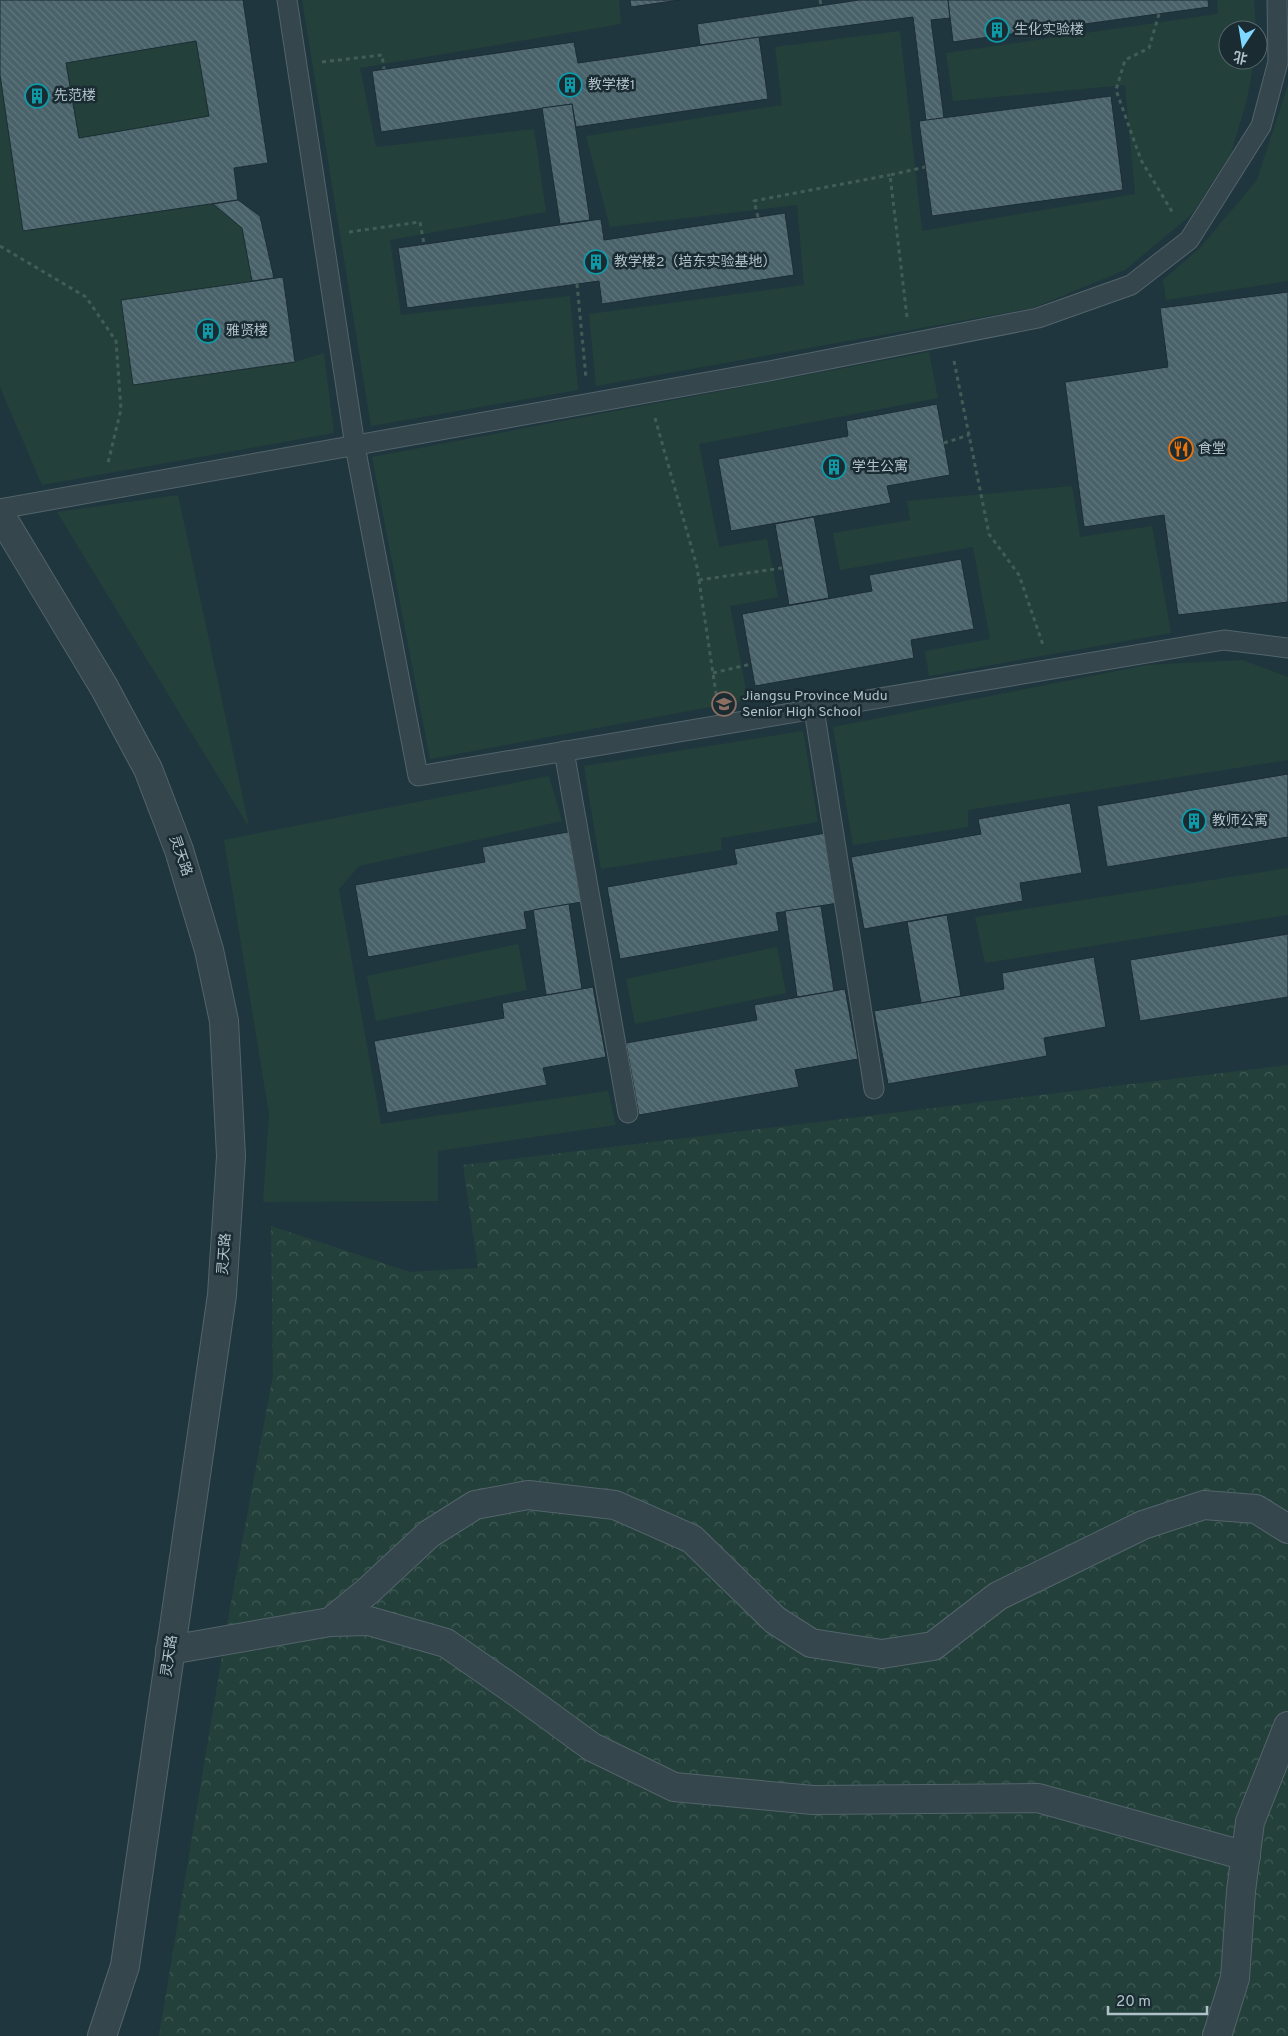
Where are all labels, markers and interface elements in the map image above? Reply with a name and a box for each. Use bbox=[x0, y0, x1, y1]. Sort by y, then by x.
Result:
building icon: 生化实验楼 bbox=[984, 17, 1010, 43]
north arrow bbox=[1218, 20, 1268, 70]
place label: 生化实验楼 bbox=[1014, 21, 1084, 39]
text: 北 bbox=[1232, 46, 1249, 66]
building icon: 教学楼1 bbox=[557, 72, 583, 98]
place label: 教学楼1 bbox=[588, 77, 635, 94]
building icon: 先范楼 bbox=[24, 83, 50, 109]
place label: 先范楼 bbox=[54, 88, 96, 105]
building icon: 教学楼2（培东实验基地） bbox=[583, 249, 609, 275]
place label: 教学楼2（培东实验基地） bbox=[614, 253, 777, 271]
building icon: 雅贤楼 bbox=[195, 318, 221, 344]
place label: 雅贤楼 bbox=[226, 323, 268, 340]
restaurant icon: 食堂 bbox=[1168, 436, 1194, 462]
place label: 食堂 bbox=[1198, 441, 1226, 458]
building icon: 学生公寓 bbox=[821, 454, 847, 480]
place label: 学生公寓 bbox=[852, 458, 908, 476]
place label: Jiangsu Province Mudu Senior High School bbox=[742, 688, 888, 721]
school or university icon: Jiangsu Province Mudu Senior High School bbox=[711, 691, 737, 717]
building icon: 教师公寓 bbox=[1181, 808, 1207, 834]
place label: 教师公寓 bbox=[1212, 812, 1268, 830]
street label: 灵天路 bbox=[165, 833, 195, 879]
street label: 灵天路 bbox=[215, 1232, 235, 1276]
street label: 灵天路 bbox=[159, 1634, 181, 1678]
scale bar bbox=[1108, 1984, 1207, 2016]
text: 20 m bbox=[1116, 1993, 1151, 2012]

